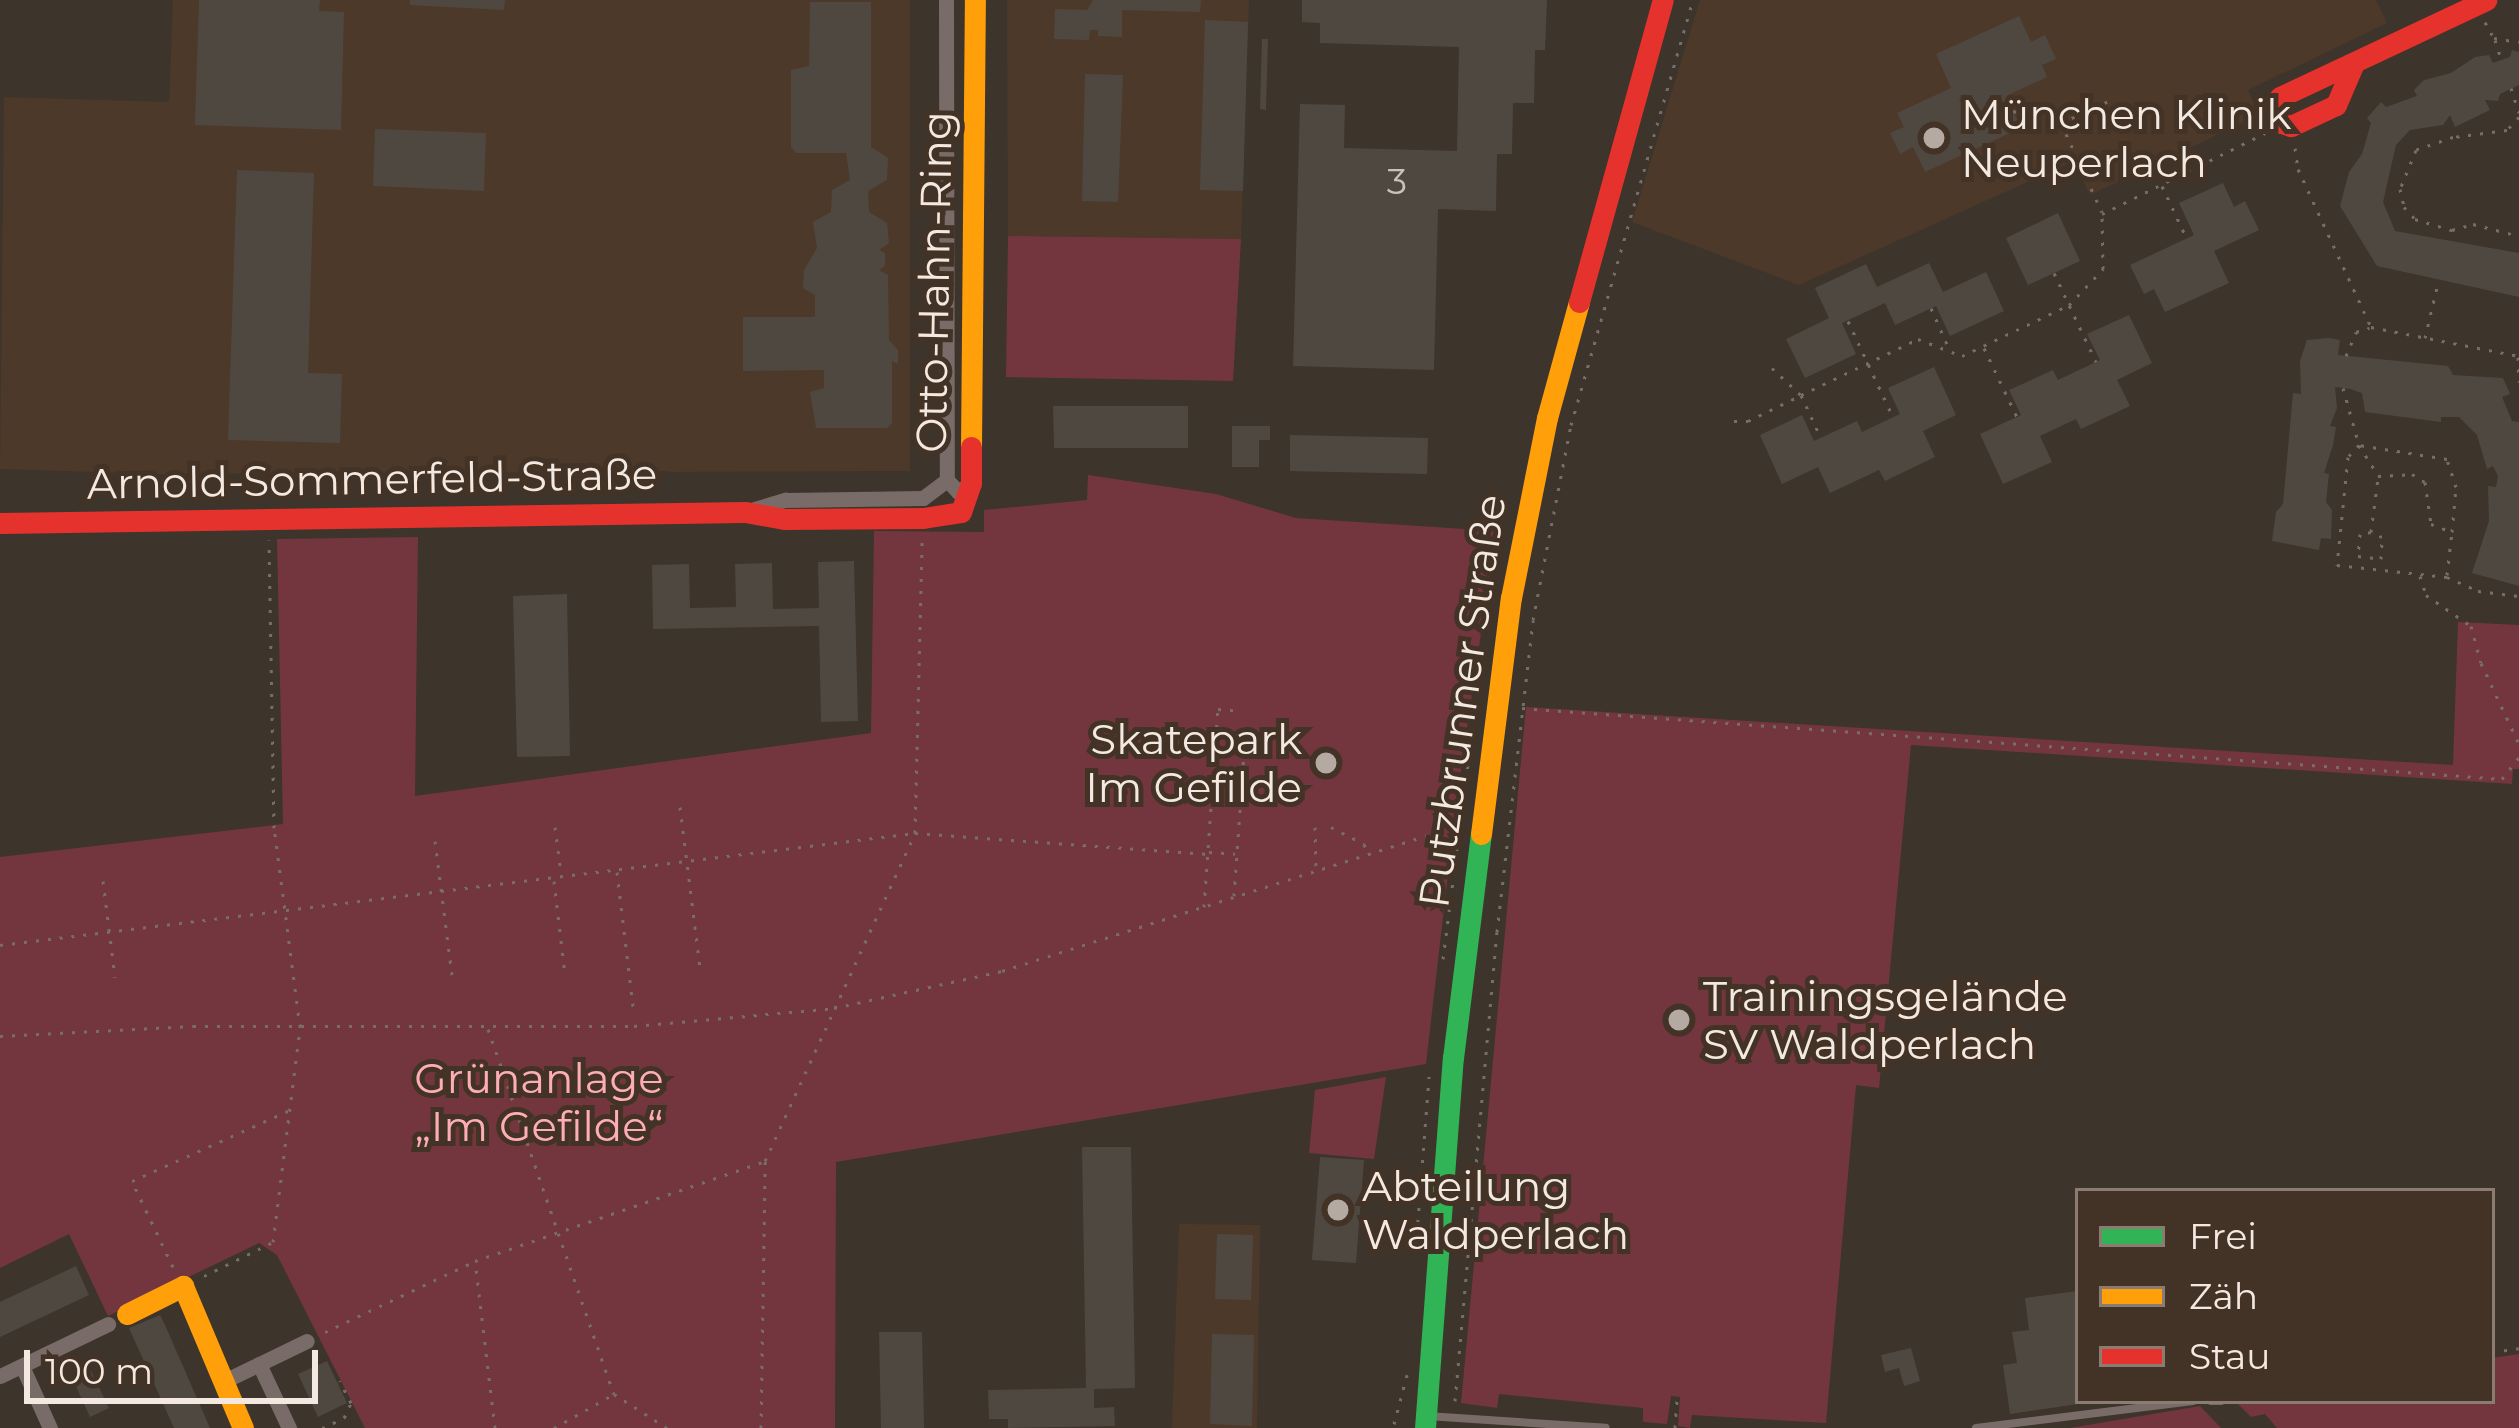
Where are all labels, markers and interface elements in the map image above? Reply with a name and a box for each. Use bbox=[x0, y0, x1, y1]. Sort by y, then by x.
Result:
place label: München Klinik Neuperlach bbox=[1961, 89, 2291, 188]
street label: Otto-Hahn-Ring bbox=[906, 111, 962, 453]
marker: München Klinik Neuperlach bbox=[1918, 122, 1950, 154]
house number: 3 bbox=[1387, 160, 1407, 204]
street label: Arnold-Sommerfeld-Straße bbox=[86, 449, 658, 509]
street label: Putzbrunner Straße bbox=[1408, 491, 1516, 911]
place label: Skatepark Im Gefilde bbox=[1085, 714, 1302, 813]
marker: Skatepark Im Gefilde bbox=[1313, 750, 1339, 776]
place label: Trainingsgelände SV Waldperlach bbox=[1703, 971, 2068, 1070]
marker: Trainingsgelände SV Waldperlach bbox=[1666, 1007, 1692, 1033]
park label: Grünanlage „Im Gefilde“ bbox=[414, 1053, 664, 1152]
place label: Abteilung Waldperlach bbox=[1362, 1161, 1629, 1260]
legend bbox=[2075, 1188, 2495, 1404]
marker: Abteilung Waldperlach bbox=[1325, 1197, 1351, 1223]
text: Frei bbox=[2189, 1214, 2257, 1258]
text: Zäh bbox=[2189, 1274, 2258, 1318]
scale bar bbox=[30, 1326, 324, 1400]
text: Stau bbox=[2189, 1334, 2270, 1378]
text: 100 m bbox=[45, 1349, 153, 1393]

